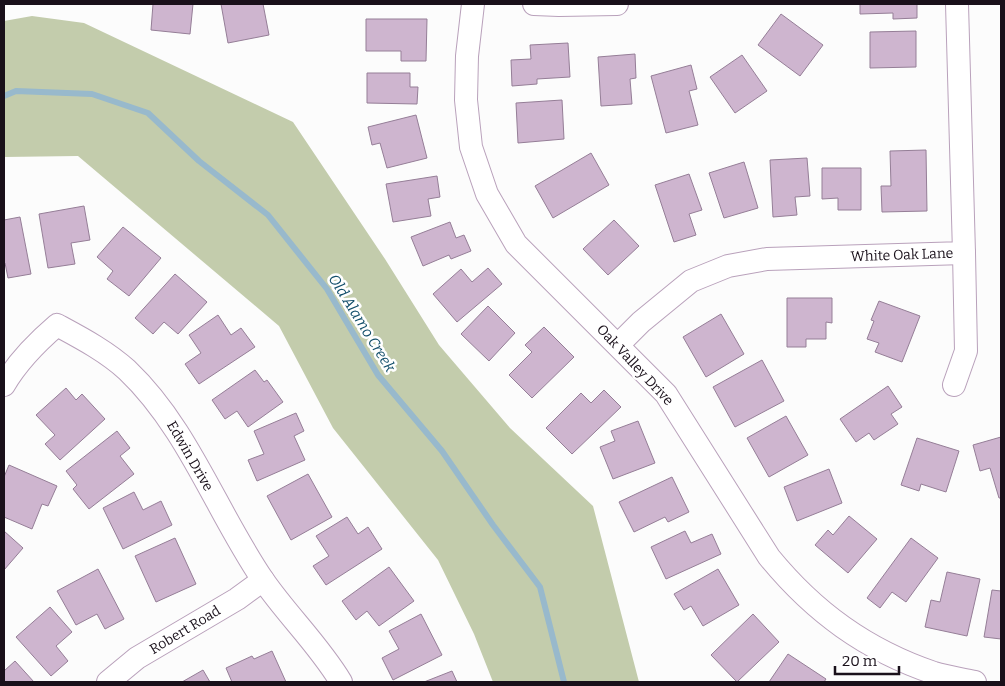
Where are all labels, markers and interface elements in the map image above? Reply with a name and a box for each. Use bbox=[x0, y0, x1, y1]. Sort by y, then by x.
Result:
street label: White Oak Lane bbox=[850, 245, 954, 265]
water label: Old Alamo Creek bbox=[325, 271, 400, 376]
street label: Oak Valley Drive bbox=[593, 321, 677, 409]
street label: Edwin Drive bbox=[163, 418, 217, 494]
street label: Robert Road bbox=[146, 602, 224, 658]
scale bar bbox=[835, 644, 899, 676]
text: 20 m bbox=[842, 652, 878, 670]

